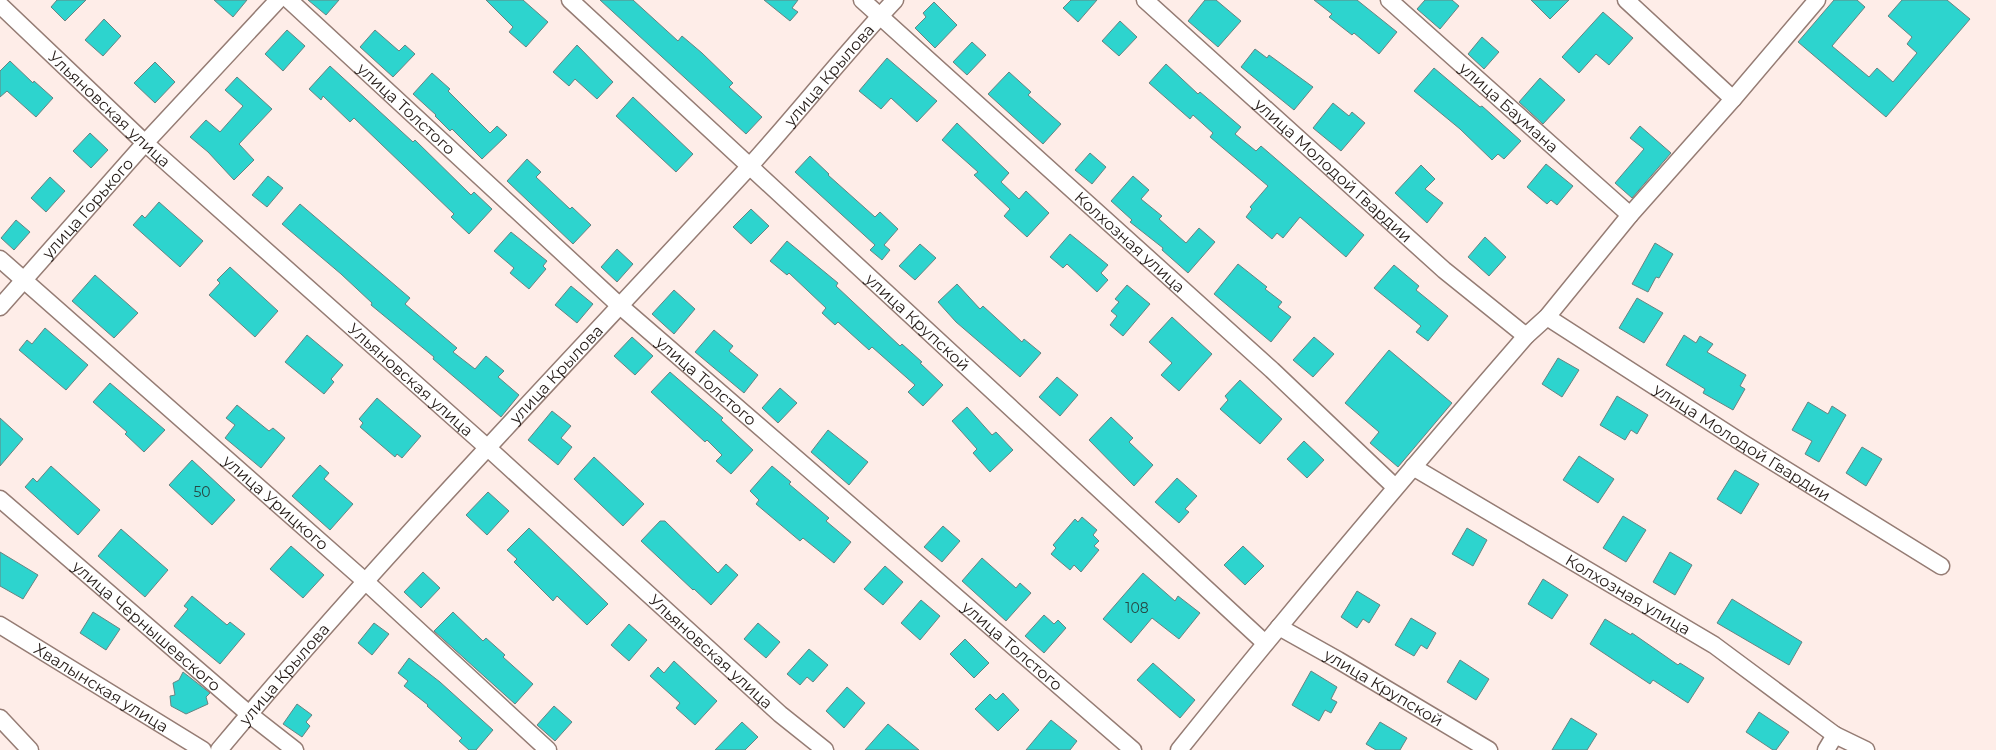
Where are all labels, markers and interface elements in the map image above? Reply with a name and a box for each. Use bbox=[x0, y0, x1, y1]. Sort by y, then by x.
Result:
street label: улица Крылова bbox=[779, 20, 878, 130]
street label: Ульяновская улица bbox=[45, 47, 175, 171]
street label: улица Баумана bbox=[1455, 57, 1563, 156]
street label: улица Толстого bbox=[353, 58, 459, 159]
street label: улица Молодой Гвардии bbox=[1250, 94, 1416, 246]
street label: улица Горького bbox=[37, 154, 137, 263]
street label: Колхозная улица bbox=[1071, 187, 1189, 296]
street label: улица Крупской bbox=[861, 268, 974, 375]
street label: Ульяновская улица bbox=[345, 319, 477, 440]
street label: улица Крылова bbox=[505, 321, 607, 428]
street label: улица Толстого bbox=[652, 331, 761, 429]
street label: улица Молодой Гвардии bbox=[1650, 378, 1834, 505]
street label: улица Урицкого bbox=[219, 450, 333, 554]
house number: 50 bbox=[193, 483, 211, 501]
street label: Колхозная улица bbox=[1562, 550, 1694, 639]
street label: улица Чернышевского bbox=[68, 556, 225, 695]
street label: Ульяновская улица bbox=[645, 590, 777, 712]
street label: улица Толстого bbox=[958, 597, 1067, 694]
house number: 108 bbox=[1125, 599, 1149, 617]
street label: улица Крылова bbox=[234, 619, 333, 729]
street label: Хвалынская улица bbox=[31, 639, 172, 736]
street label: улица Крупской bbox=[1320, 644, 1447, 730]

